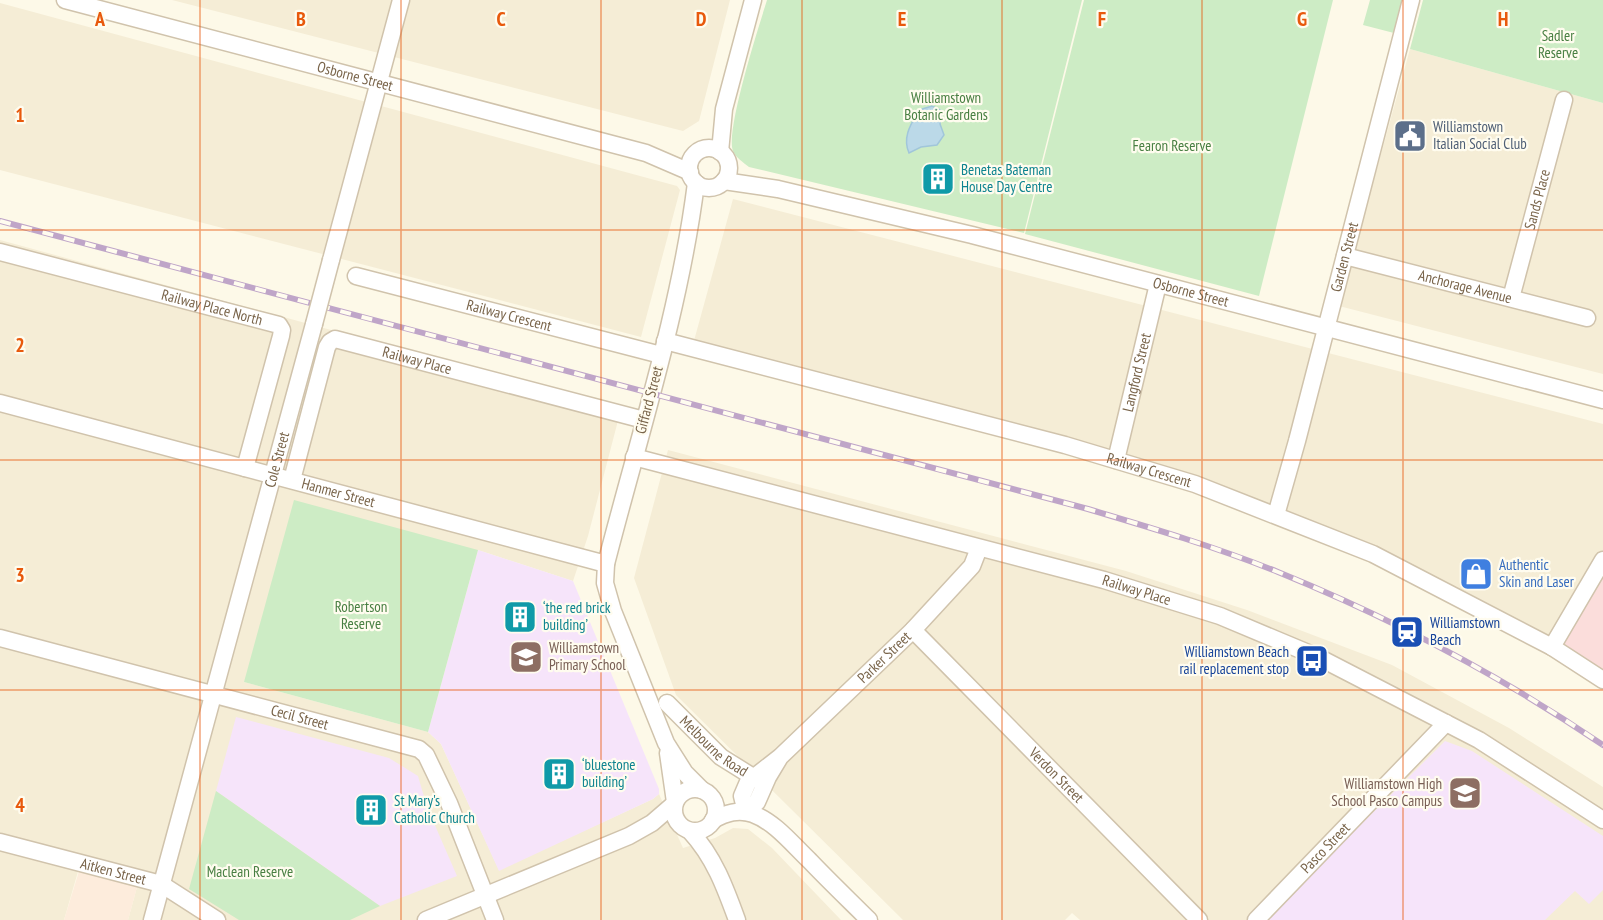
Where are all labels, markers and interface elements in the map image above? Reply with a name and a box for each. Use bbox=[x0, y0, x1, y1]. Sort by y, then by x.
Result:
text: A bbox=[94, 6, 106, 32]
text: B bbox=[296, 6, 306, 32]
text: C bbox=[496, 6, 506, 32]
text: D bbox=[696, 6, 707, 32]
text: E bbox=[898, 6, 906, 32]
text: F bbox=[1098, 6, 1106, 32]
text: G bbox=[1297, 6, 1307, 32]
text: H bbox=[1498, 6, 1508, 32]
park label: Sadler Reserve bbox=[1538, 26, 1578, 62]
street label: Osborne Street bbox=[315, 57, 395, 95]
park label: Williamstown Botanic Gardens bbox=[904, 88, 988, 124]
text: 1 bbox=[15, 102, 25, 128]
place label: Williamstown Italian Social Club bbox=[1433, 117, 1527, 153]
public building icon: Williamstown Italian Social Club bbox=[1392, 118, 1428, 154]
park label: Fearon Reserve bbox=[1133, 136, 1211, 155]
place label: Benetas Bateman House Day Centre bbox=[961, 160, 1052, 196]
building icon: Benetas Bateman House Day Centre bbox=[920, 161, 956, 197]
street label: Sands Place bbox=[1520, 167, 1554, 231]
street label: Garden Street bbox=[1326, 220, 1362, 294]
street label: Anchorage Avenue bbox=[1417, 265, 1514, 307]
street label: Osborne Street bbox=[1151, 273, 1231, 311]
street label: Railway Place North bbox=[159, 285, 265, 329]
street label: Railway Crescent bbox=[464, 295, 554, 335]
street label: Langford Street bbox=[1118, 331, 1155, 414]
text: 2 bbox=[15, 332, 25, 358]
street label: Railway Place bbox=[380, 342, 454, 378]
street label: Giffard Street bbox=[630, 364, 667, 436]
street label: Cole Street bbox=[260, 430, 293, 490]
street label: Railway Crescent bbox=[1105, 448, 1194, 491]
street label: Hanmer Street bbox=[300, 474, 377, 511]
place label: Authentic Skin and Laser bbox=[1499, 555, 1575, 591]
shop icon: Authentic Skin and Laser bbox=[1458, 556, 1494, 592]
text: 3 bbox=[15, 562, 25, 588]
street label: Railway Place bbox=[1100, 570, 1173, 609]
park label: Robertson Reserve bbox=[335, 597, 387, 633]
place label: ‘the red brick building’ bbox=[543, 598, 611, 634]
building icon: ‘the red brick building’ bbox=[502, 599, 538, 635]
place label: Williamstown Beach bbox=[1430, 613, 1500, 649]
station icon: Williamstown Beach bbox=[1389, 614, 1425, 650]
street label: Parker Street bbox=[853, 627, 915, 687]
place label: Williamstown Primary School bbox=[549, 638, 626, 674]
school or university icon: Williamstown Primary School bbox=[508, 639, 544, 675]
place label: Williamstown Beach rail replacement stop bbox=[1179, 642, 1289, 678]
bus stop icon: Williamstown Beach rail replacement stop bbox=[1294, 643, 1330, 679]
street label: Cecil Street bbox=[269, 700, 331, 734]
street label: Melbourne Road bbox=[676, 711, 752, 780]
street label: Verdon Street bbox=[1024, 742, 1088, 807]
place label: ‘bluestone building’ bbox=[582, 755, 635, 791]
building icon: ‘bluestone building’ bbox=[541, 756, 577, 792]
place label: Williamstown High School Pasco Campus bbox=[1331, 774, 1442, 810]
school or university icon: Williamstown High School Pasco Campus bbox=[1447, 775, 1483, 811]
place label: St Mary's Catholic Church bbox=[394, 791, 475, 827]
text: 4 bbox=[15, 792, 25, 818]
building icon: St Mary's Catholic Church bbox=[353, 792, 389, 828]
street label: Pasco Street bbox=[1296, 818, 1354, 877]
street label: Aitken Street bbox=[78, 853, 148, 889]
park label: Maclean Reserve bbox=[207, 862, 293, 881]

